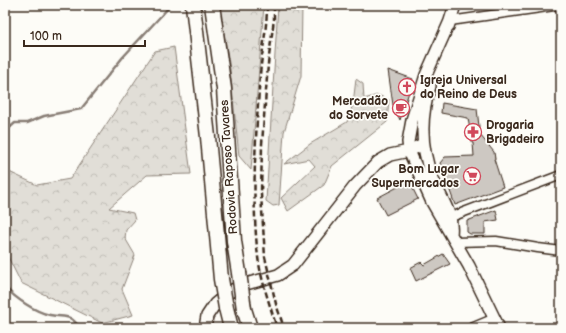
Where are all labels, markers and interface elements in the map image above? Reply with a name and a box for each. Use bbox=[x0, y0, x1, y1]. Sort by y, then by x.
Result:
scale bar bbox=[24, 22, 145, 48]
text: 100 m bbox=[30, 29, 62, 44]
place label: Igreja Universal do Reino de Deus bbox=[420, 73, 517, 102]
church icon: Igreja Universal do Reino de Deus bbox=[397, 77, 417, 97]
place label: Mercadão do Sorvete bbox=[329, 94, 388, 123]
cafe icon: Mercadão do Sorvete bbox=[391, 98, 411, 118]
street label: Rodovia Raposo Tavares bbox=[217, 99, 241, 235]
place label: Drogaria Brigadeiro bbox=[486, 118, 544, 147]
pharmacy icon: Drogaria Brigadeiro bbox=[463, 122, 483, 142]
place label: Bom Lugar Supermercados bbox=[372, 162, 459, 191]
supermarket icon: Bom Lugar Supermercados bbox=[462, 166, 482, 186]

